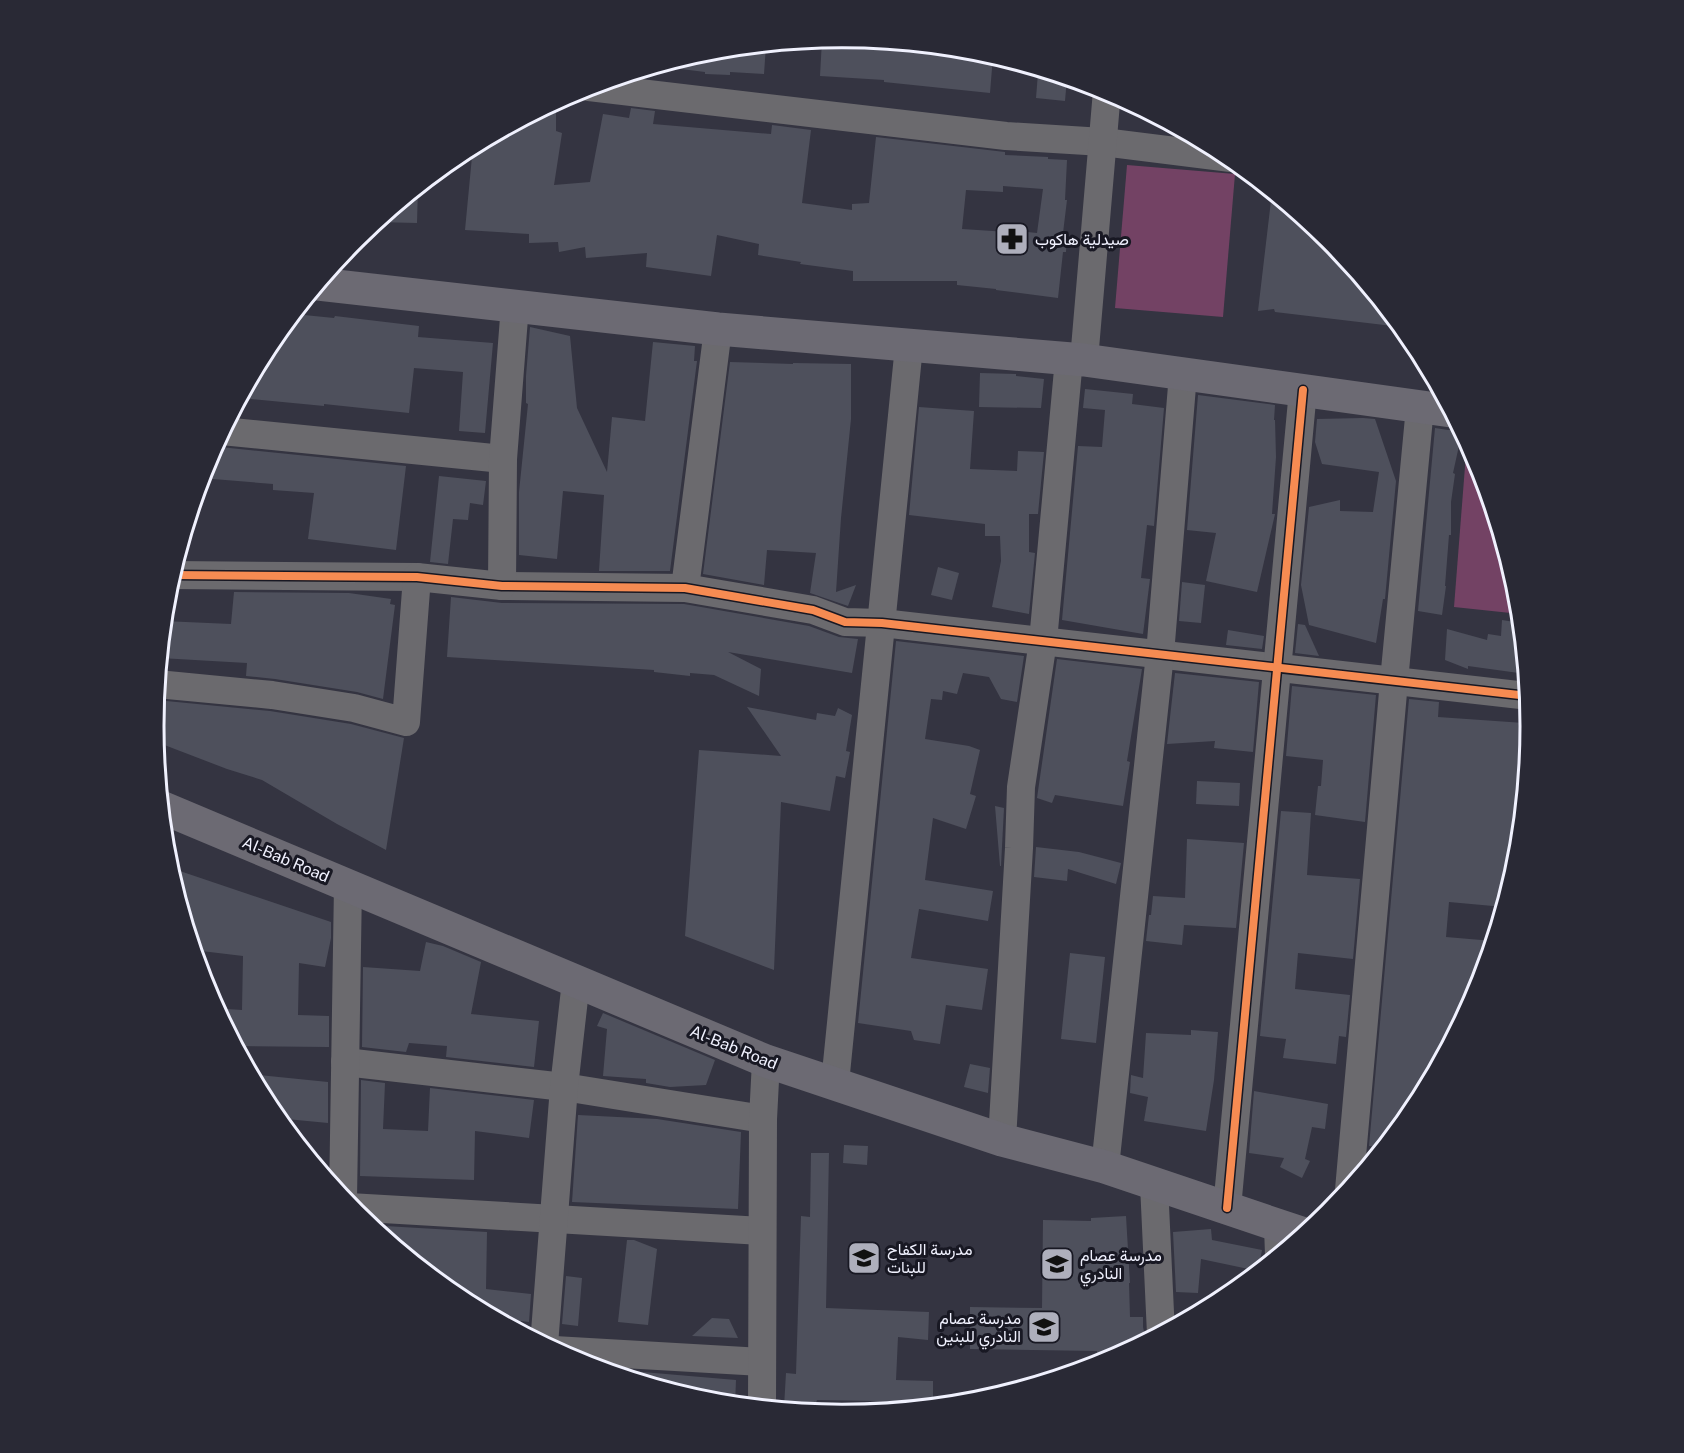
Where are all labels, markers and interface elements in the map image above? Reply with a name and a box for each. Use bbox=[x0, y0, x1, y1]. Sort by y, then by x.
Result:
pharmacy icon: صيدلية هاكوب bbox=[994, 221, 1030, 257]
place label: صيدلية هاكوب bbox=[1035, 230, 1129, 250]
street label: Al-Bab Road bbox=[239, 833, 332, 886]
street label: Al-Bab Road bbox=[687, 1021, 780, 1074]
school or university icon: مدرسة الكفاح للبنات bbox=[846, 1240, 882, 1276]
place label: مدرسة الكفاح للبنات bbox=[887, 1240, 972, 1277]
school or university icon: مدرسة عصام النادري bbox=[1039, 1246, 1075, 1282]
place label: مدرسة عصام النادري bbox=[1080, 1246, 1162, 1287]
place label: مدرسة عصام النادري للبنين bbox=[936, 1309, 1021, 1350]
school or university icon: مدرسة عصام النادري للبنين bbox=[1026, 1309, 1062, 1345]

